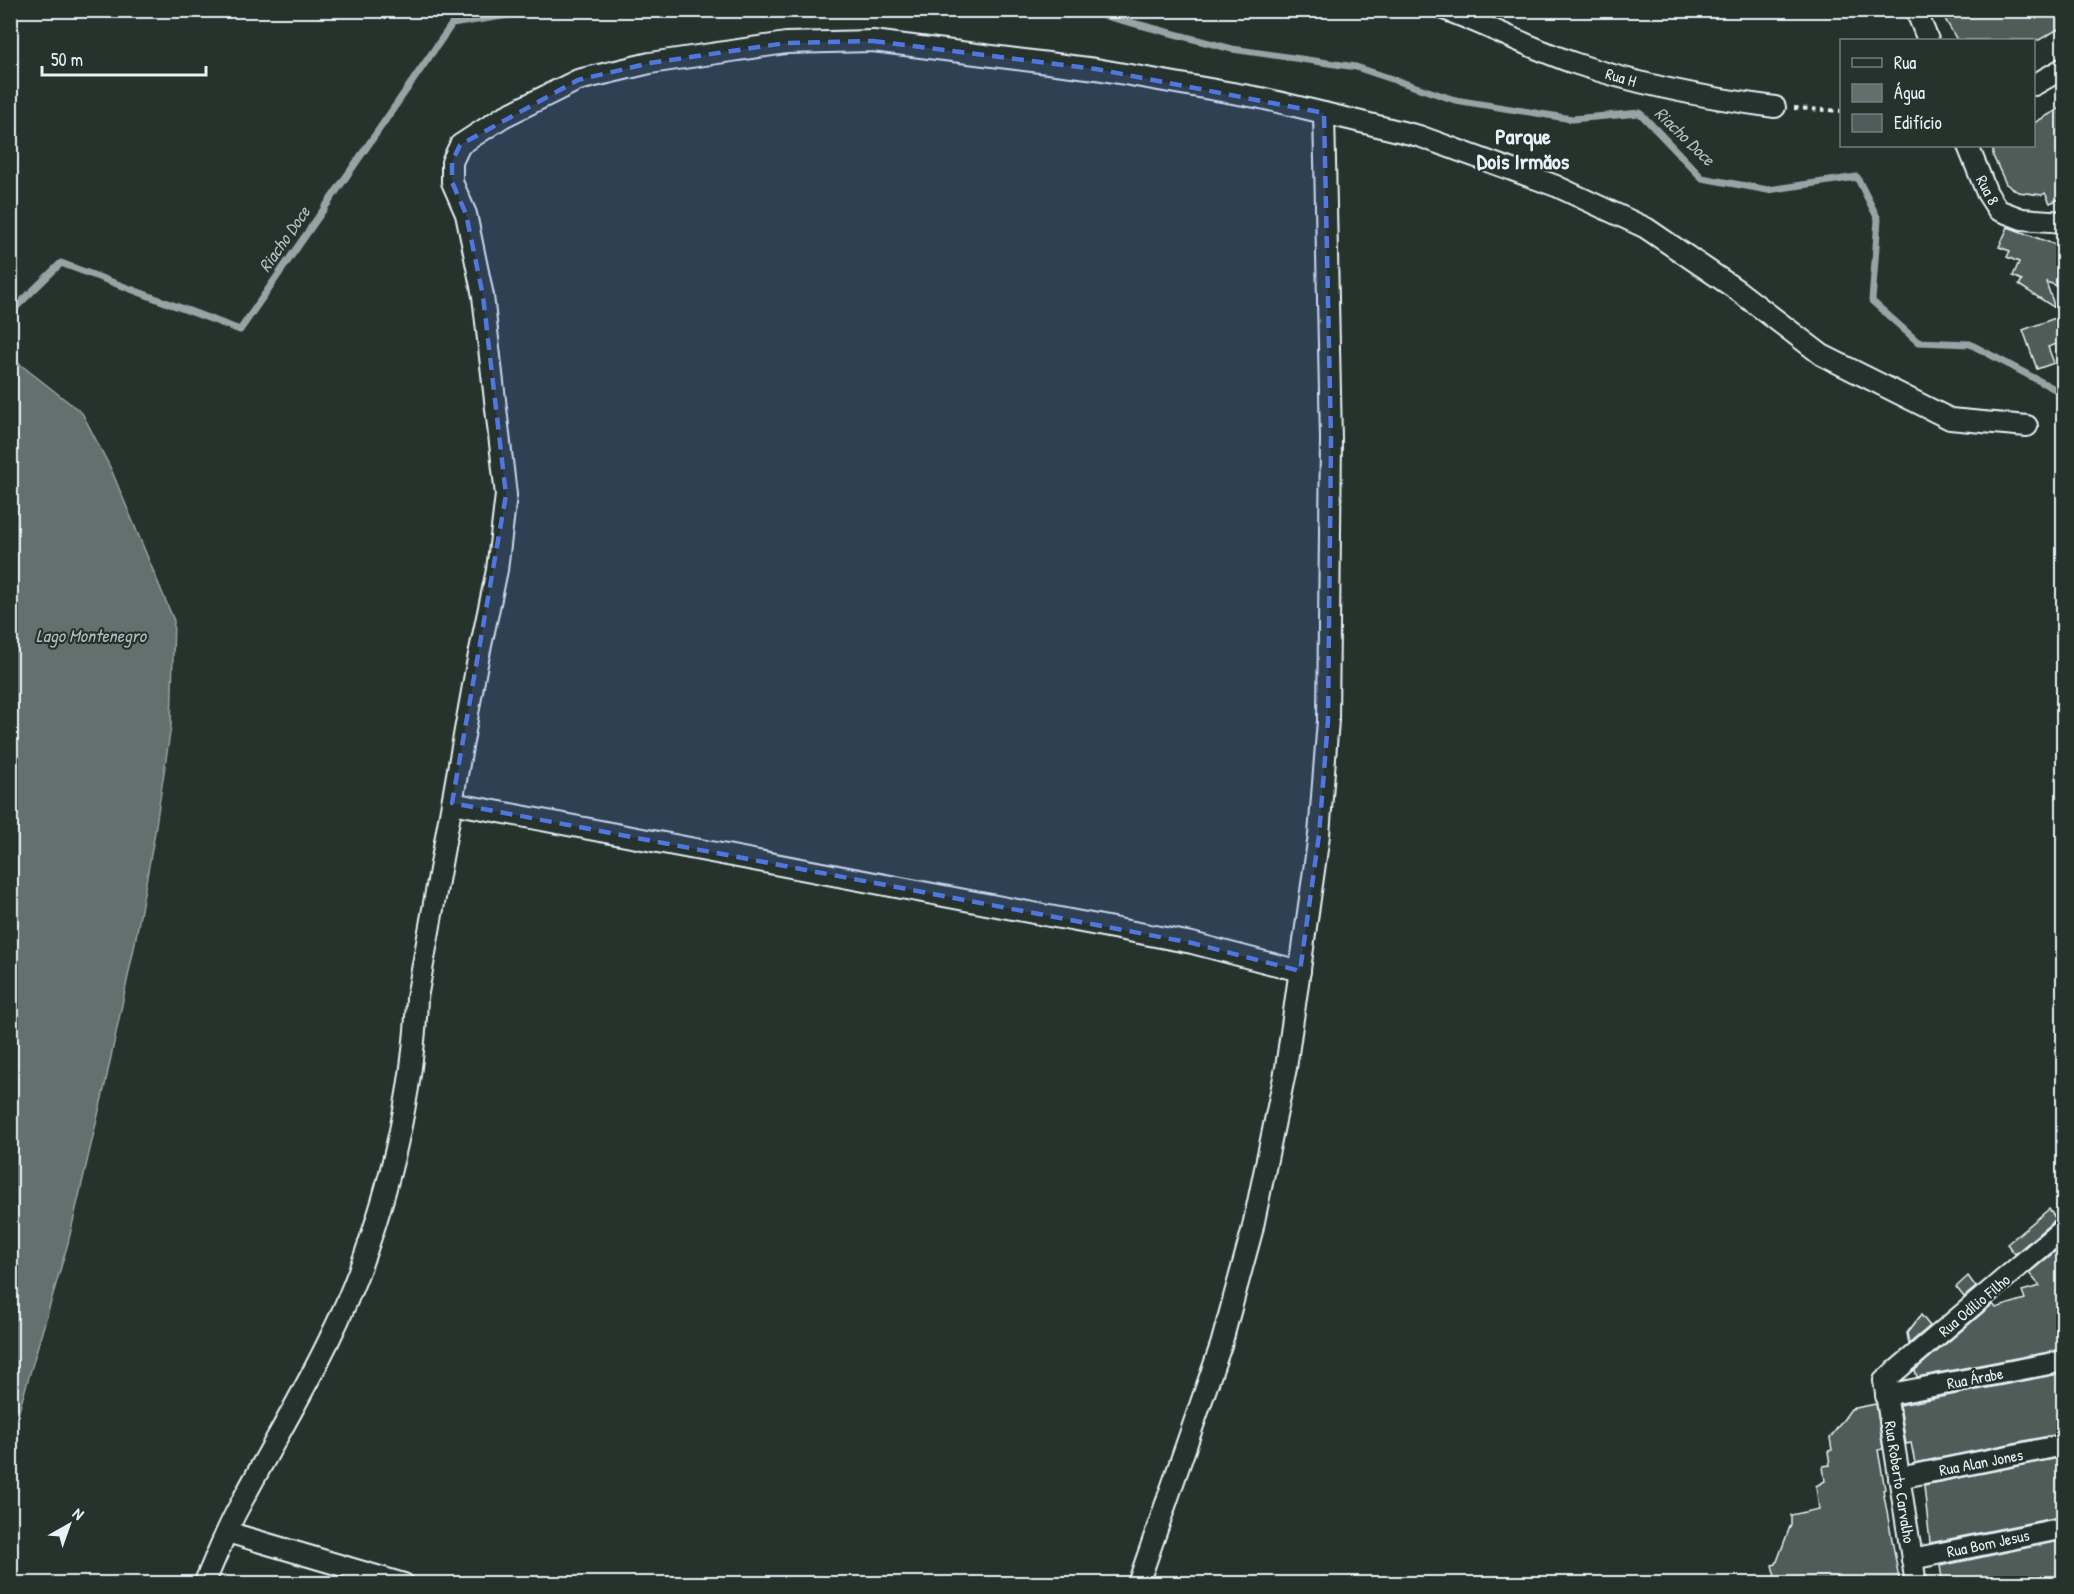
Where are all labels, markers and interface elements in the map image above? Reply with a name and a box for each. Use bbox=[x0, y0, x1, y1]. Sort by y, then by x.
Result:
scale bar bbox=[42, 39, 206, 77]
legend bbox=[1840, 39, 2035, 147]
text: 50 m bbox=[51, 47, 83, 72]
text: Rua bbox=[1894, 50, 1916, 75]
street label: Rua H bbox=[1603, 62, 1639, 92]
text: Água bbox=[1894, 80, 1925, 105]
water label: Riacho Doce bbox=[1649, 101, 1721, 172]
text: Edifício bbox=[1894, 110, 1942, 135]
district label: Parque Dois Irmăos bbox=[1477, 121, 1570, 176]
street label: Rua 8 bbox=[1971, 171, 2005, 209]
water label: Riacho Doce bbox=[252, 200, 316, 277]
water label: Lago Montenegro bbox=[36, 623, 148, 648]
street label: Rua Odílio Filho bbox=[1933, 1268, 2015, 1341]
street label: Rua Árabe bbox=[1945, 1362, 2006, 1394]
street label: Rua Roberto Carvalho bbox=[1879, 1419, 1921, 1545]
street label: Rua Alan Jones bbox=[1937, 1443, 2025, 1481]
north arrow bbox=[39, 1495, 99, 1555]
text: N bbox=[68, 1502, 89, 1525]
street label: Rua Bom Jesus bbox=[1945, 1524, 2031, 1562]

